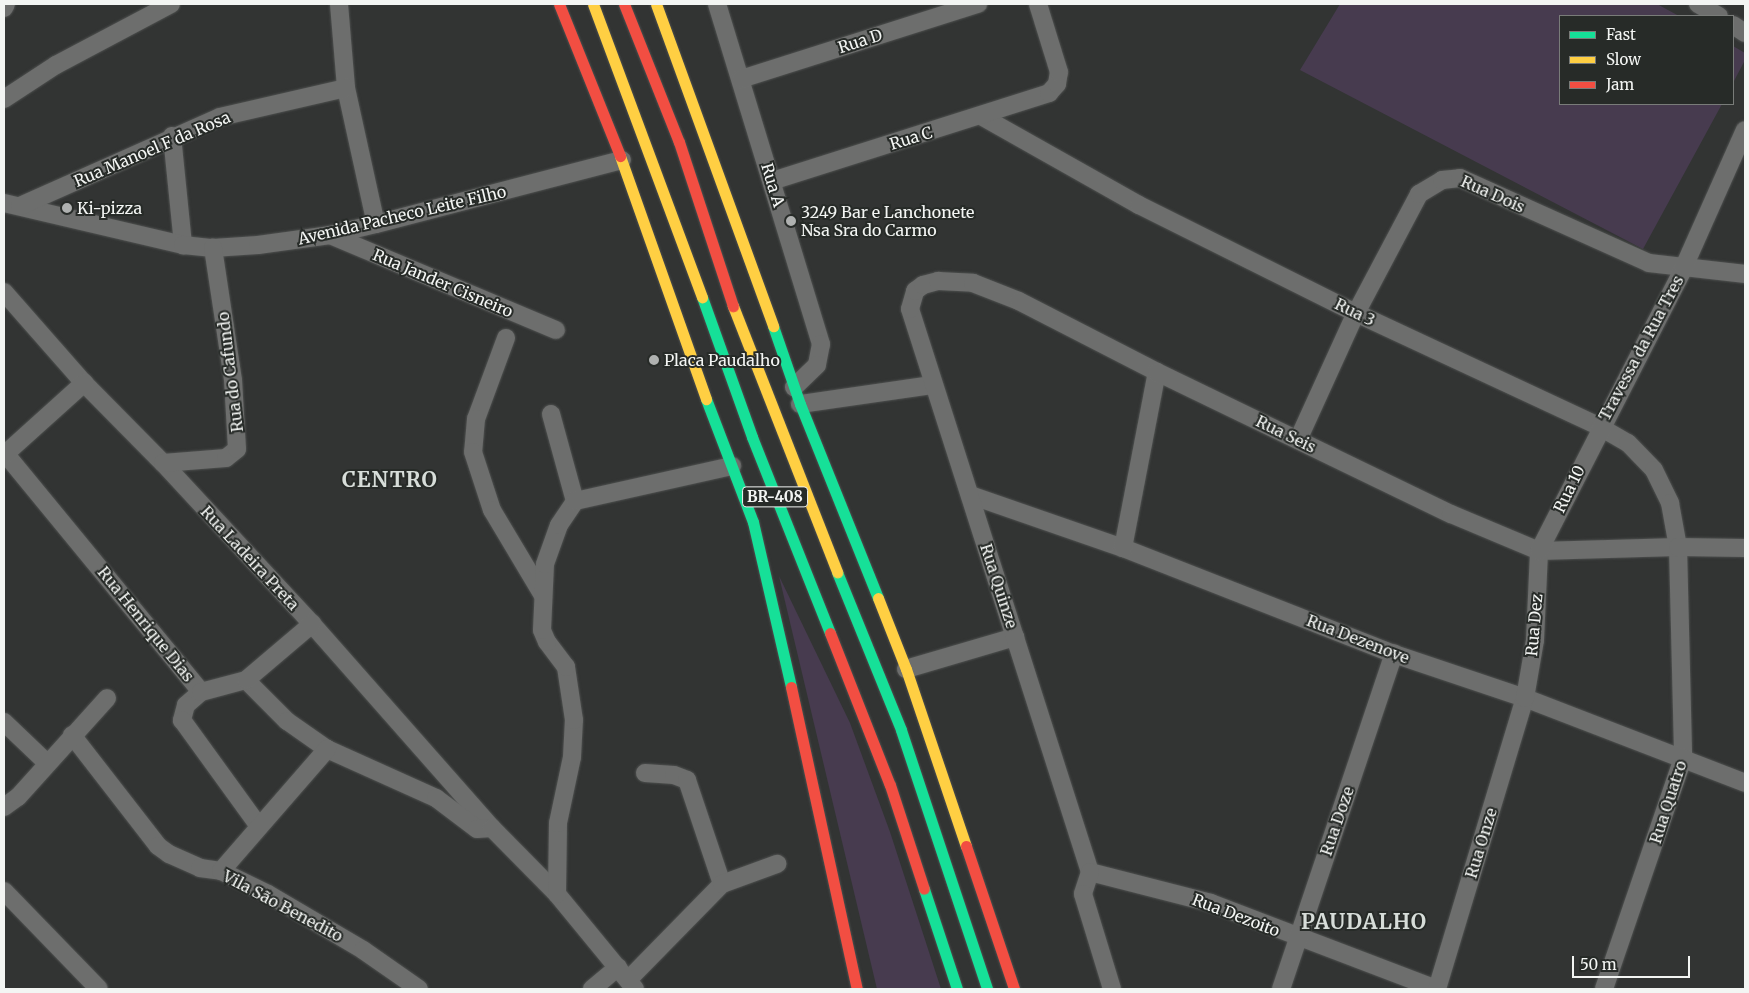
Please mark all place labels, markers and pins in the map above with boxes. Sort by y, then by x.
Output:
place label: Ki-pizza [77,198,142,218]
marker: Ki-pizza [61,202,73,214]
place label: 3249 Bar e Lanchonete Nsa Sra do Carmo [801,202,974,240]
marker: 3249 Bar e Lanchonete Nsa Sra do Carmo [785,215,797,227]
place label: Placa Paudalho [664,350,780,370]
marker: Placa Paudalho [648,354,660,366]

